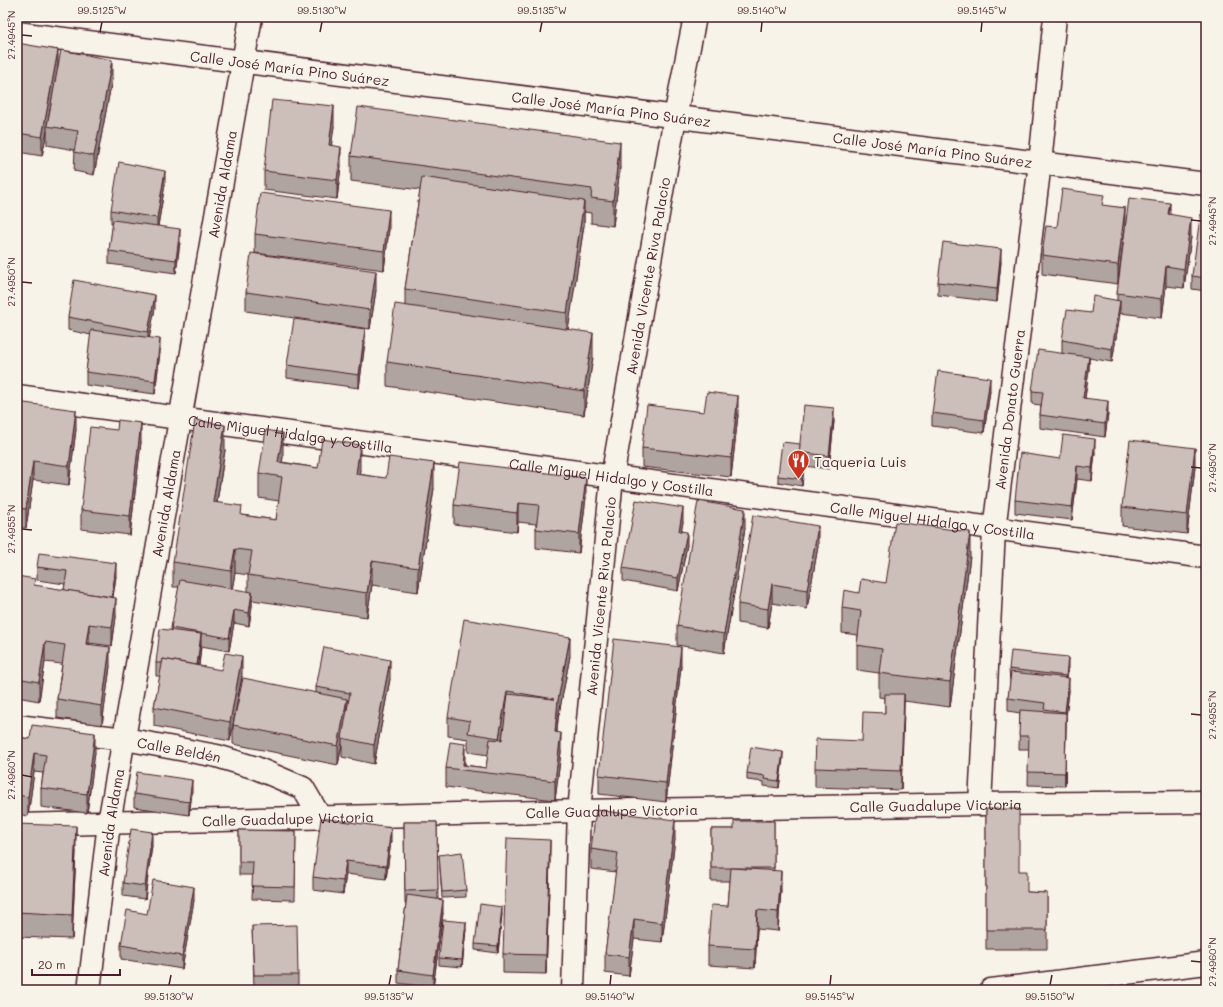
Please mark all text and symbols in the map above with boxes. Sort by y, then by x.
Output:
text: 99.5125°W [77,3,127,17]
text: 99.5130°W [297,3,347,17]
text: 99.5135°W [517,3,567,17]
text: 99.5140°W [737,3,787,17]
text: 99.5145°W [957,3,1007,17]
text: 27.4945°N [4,11,18,59]
street label: Calle José María Pino Suárez [189,46,391,90]
street label: Calle José María Pino Suárez [510,86,712,131]
street label: Calle José María Pino Suárez [832,127,1034,171]
street label: Avenida Aldama [203,129,240,240]
street label: Avenida Vicente Riva Palacio [621,176,674,376]
text: 27.4945°N [1205,197,1219,245]
text: 27.4950°N [4,257,18,307]
street label: Avenida Donato Guerra [990,328,1029,491]
street label: Calle Miguel Hidalgo y Costilla [187,410,394,456]
text: 27.4950°N [1205,443,1219,493]
street label: Avenida Aldama [147,448,184,559]
restaurant icon: Taqueria Luis [786,448,812,481]
place label: Taqueria Luis [814,452,906,471]
street label: Calle Miguel Hidalgo y Costilla [508,453,715,500]
street label: Avenida Vicente Riva Palacio [581,496,620,697]
street label: Calle Miguel Hidalgo y Costilla [829,497,1036,543]
text: 27.4955°N [4,505,18,553]
text: 27.4955°N [1205,691,1219,739]
street label: Calle Beldén [136,732,224,766]
text: 27.4960°N [4,750,18,800]
street label: Avenida Aldama [93,767,128,878]
street label: Calle Guadalupe Victoria [849,794,1022,816]
street label: Calle Guadalupe Victoria [525,799,698,822]
street label: Calle Guadalupe Victoria [202,807,374,830]
text: 27.4960°N [1205,937,1219,987]
scale bar [32,951,120,977]
text: 20 m [38,956,66,972]
text: 99.5130°W [144,989,194,1003]
text: 99.5135°W [364,989,414,1003]
text: 99.5140°W [585,989,635,1003]
text: 99.5145°W [805,989,855,1003]
text: 99.5150°W [1025,989,1075,1003]

